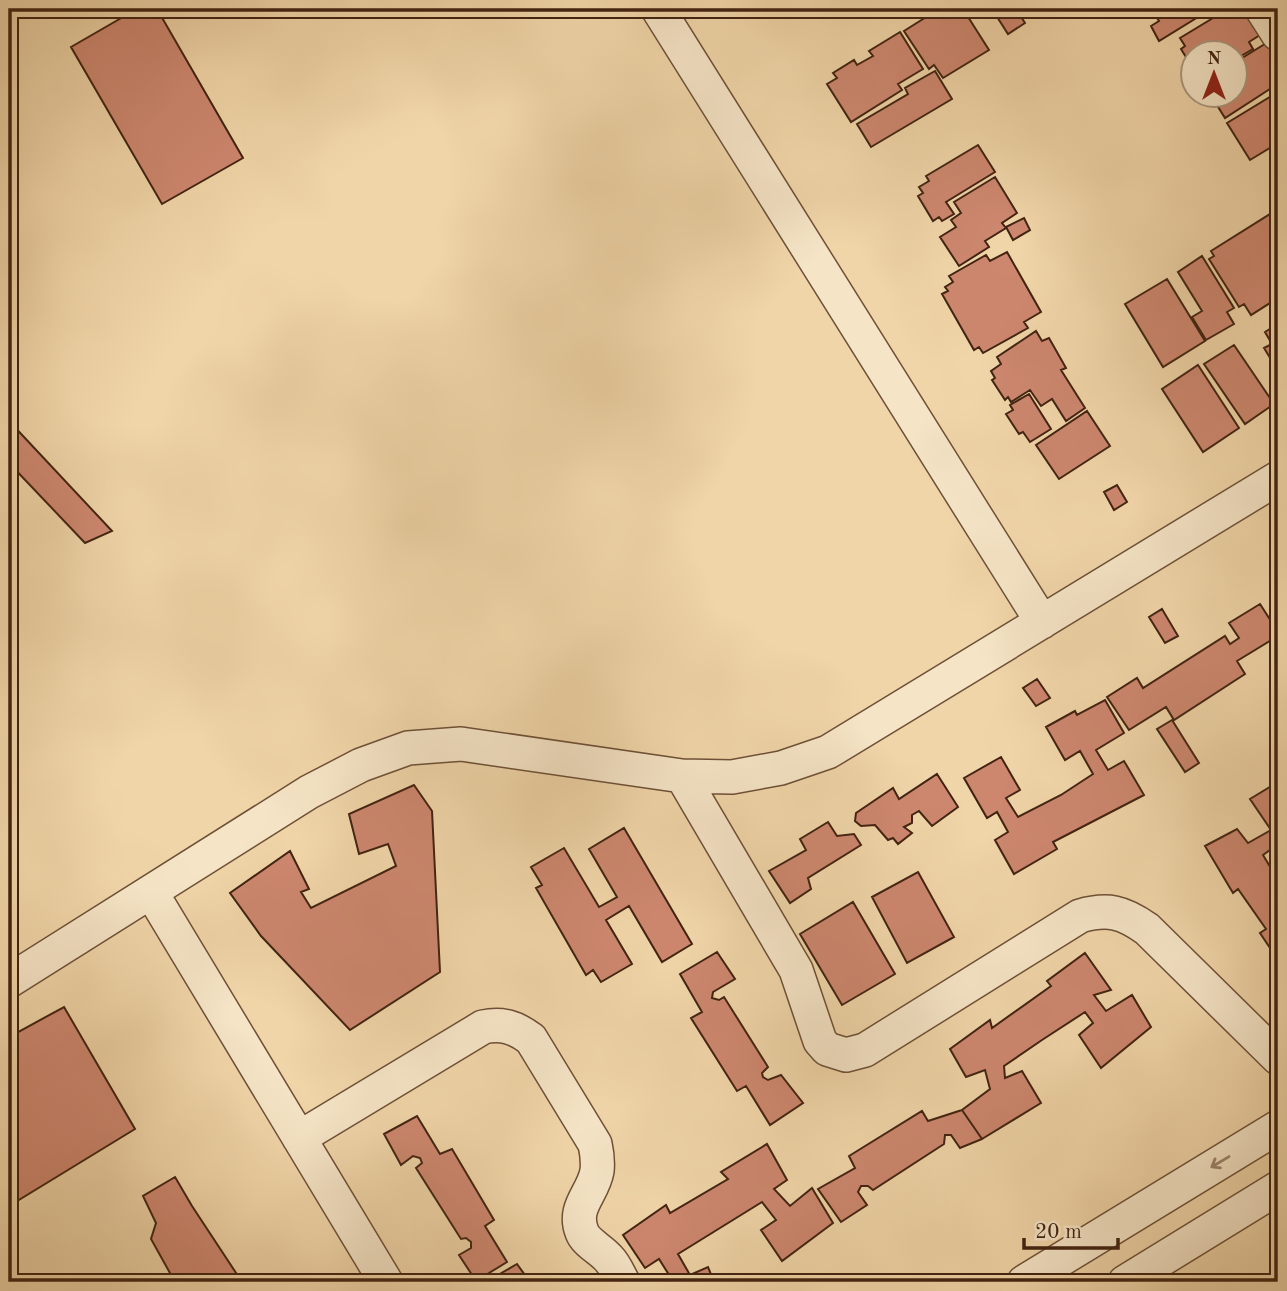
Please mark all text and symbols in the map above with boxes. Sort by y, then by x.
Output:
north arrow [1178,38,1248,108]
text: N [1207,50,1222,69]
one-way arrow [1211,1155,1230,1170]
scale bar [1024,1207,1119,1251]
text: 20 m [1035,1222,1082,1243]

